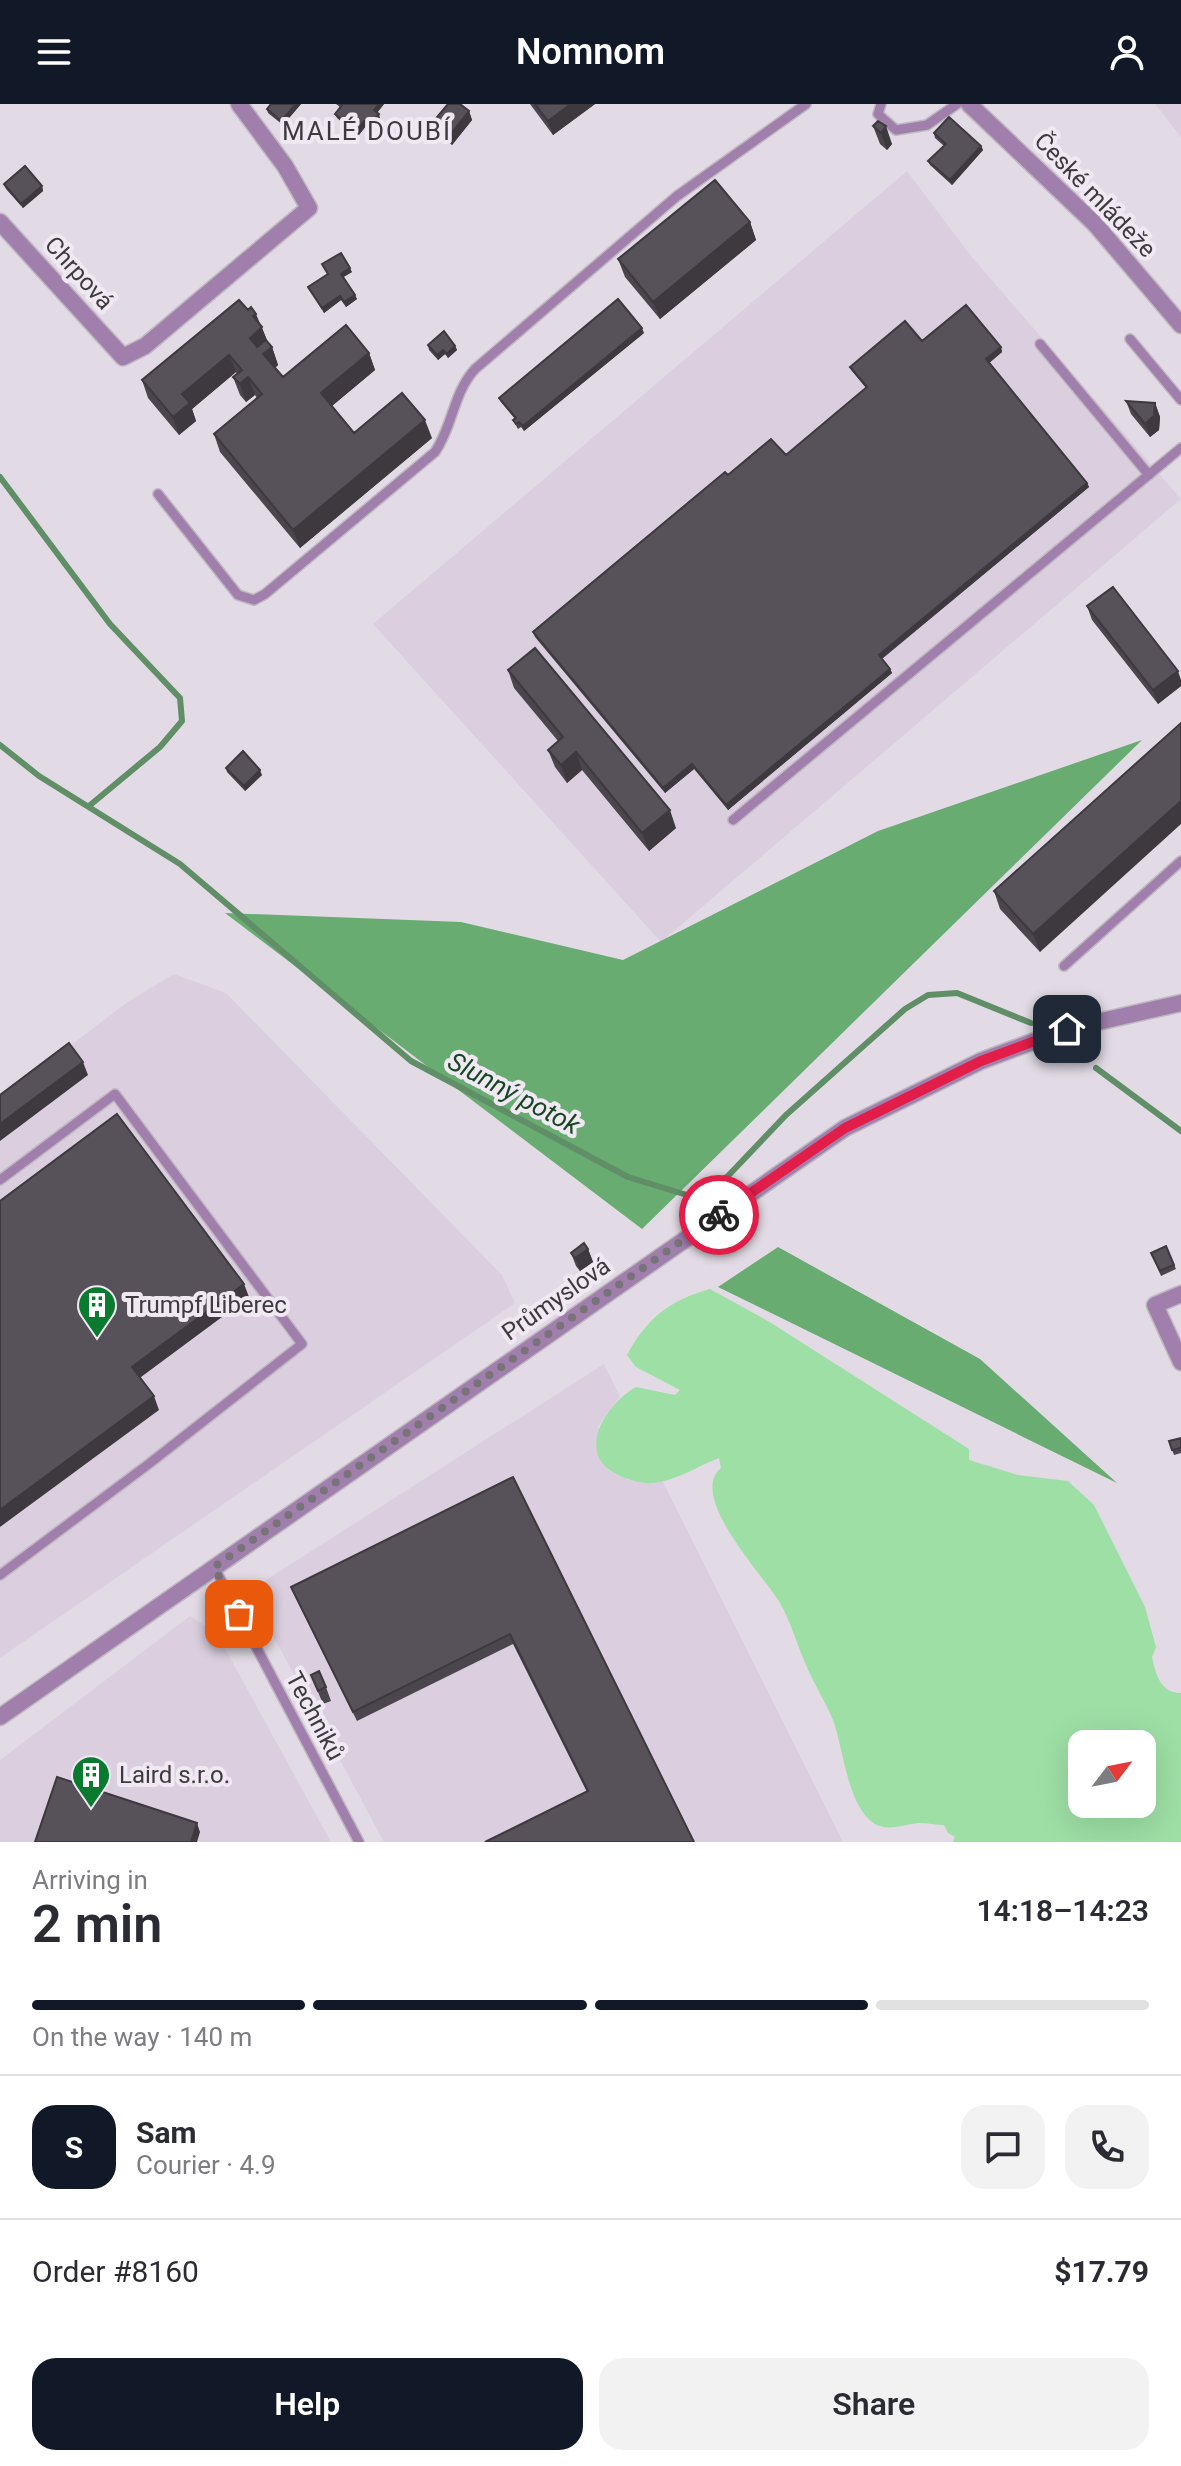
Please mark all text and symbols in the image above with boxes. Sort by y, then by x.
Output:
icon: menu [32,30,76,74]
icon: person [1105,30,1149,74]
text: Nomnom [516,31,665,73]
district label: MALÉ DOUBÍ [282,116,452,146]
street label: České mládeže [1029,126,1162,263]
street label: Chrpová [39,231,119,315]
pin [1033,995,1101,1063]
icon: home [1045,1007,1089,1051]
water label: Slunný potok [443,1046,586,1141]
courier [679,1175,759,1255]
icon: bike [697,1193,741,1237]
street label: Průmyslová [497,1252,615,1346]
building icon: Trumpf Liberec [76,1284,118,1339]
place label: Trumpf Liberec [125,1291,287,1319]
pin [205,1580,273,1648]
icon: bag [217,1592,261,1636]
street label: Techniků [280,1667,350,1765]
north arrow [1068,1730,1156,1818]
map controls [1068,1730,1156,1818]
building icon: Laird s.r.o. [70,1754,112,1809]
place label: Laird s.r.o. [119,1761,230,1789]
text: Arriving in [32,1865,148,1895]
text: 14:18–14:23 [976,1893,1149,1928]
text: 2 min [32,1894,162,1955]
text: On the way · 140 m [32,2022,252,2052]
button: chat [961,2105,1045,2189]
button: phone [1065,2105,1149,2189]
text: Sam [136,2115,197,2150]
text: S [65,2130,83,2165]
text: Courier · 4.9 [136,2150,276,2180]
text: Order #8160 [32,2254,199,2289]
text: $17.79 [1054,2254,1149,2289]
button: Help [32,2358,583,2450]
button: Share [599,2358,1149,2450]

